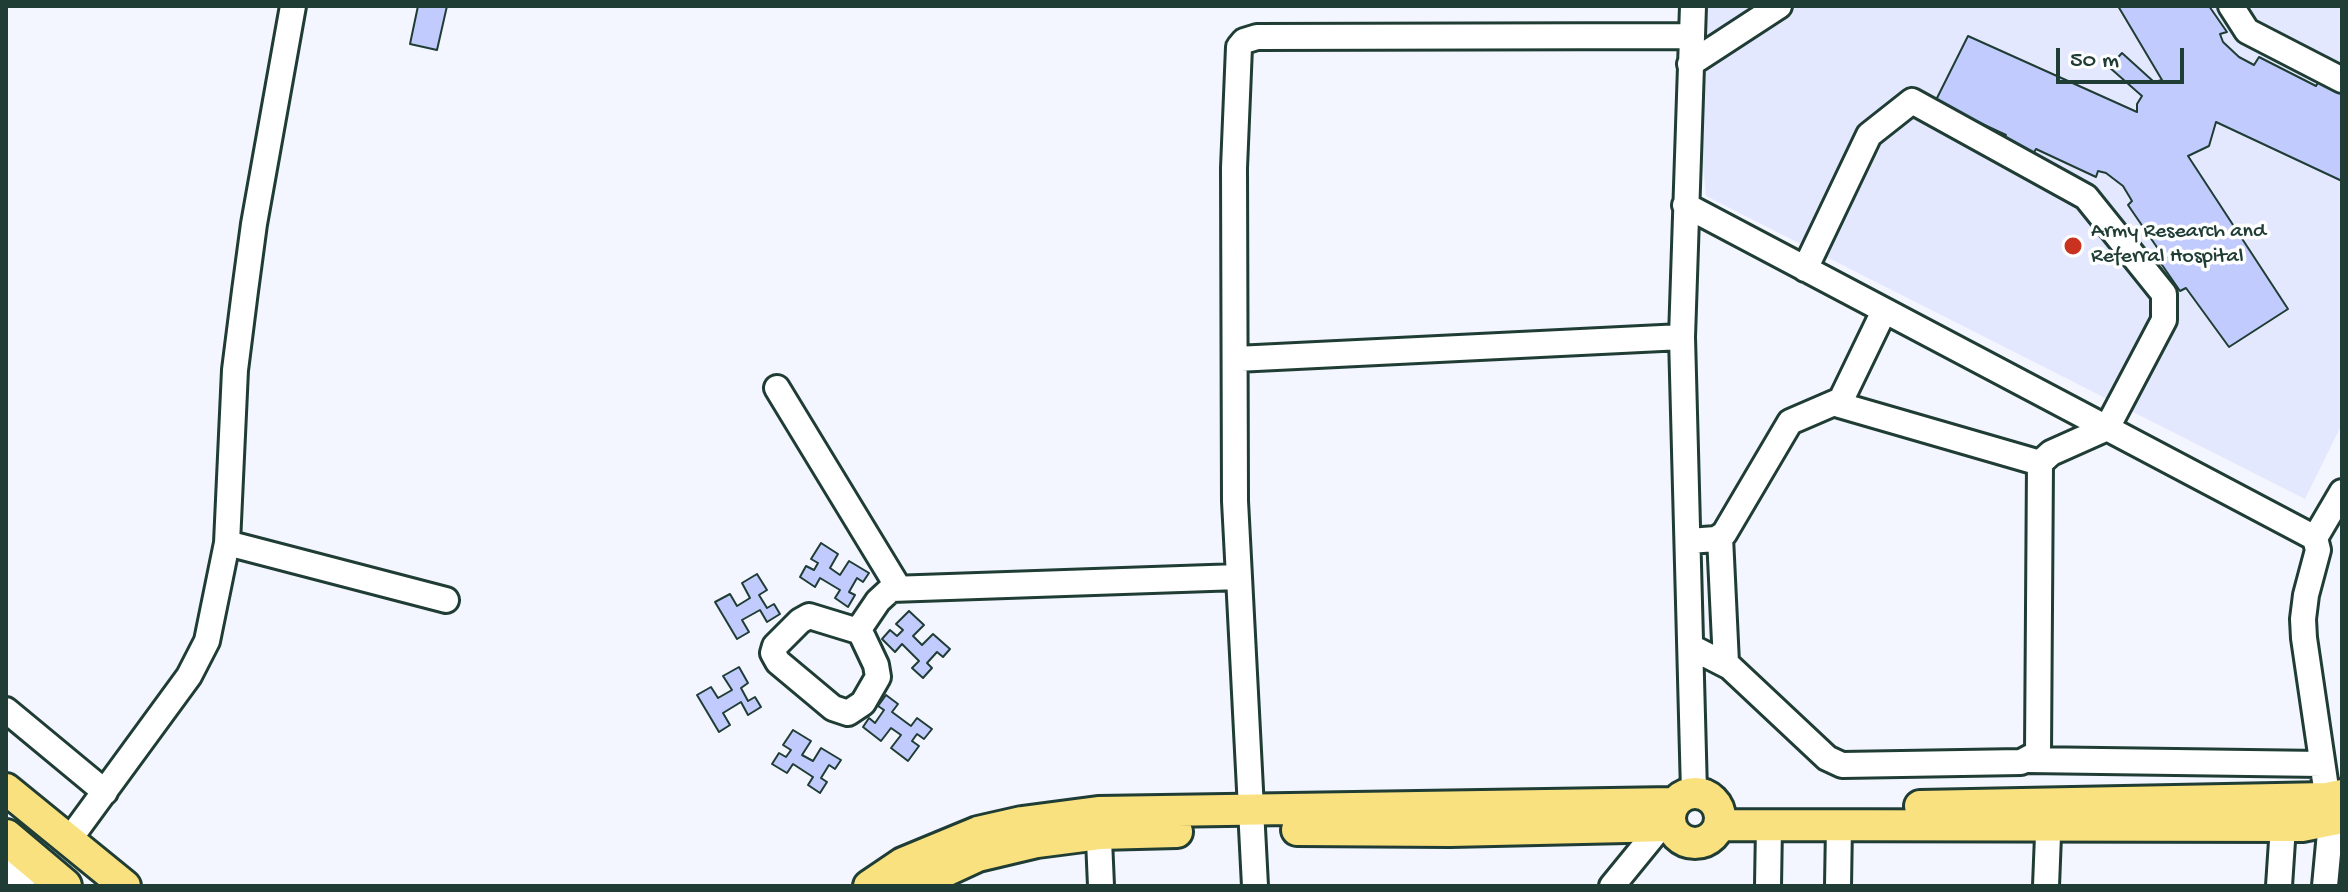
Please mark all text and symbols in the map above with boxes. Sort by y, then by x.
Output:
scale bar [2060,32,2188,82]
text: 50 m [2070,47,2119,76]
place label: Army Research and Referral Hospital [2091,220,2266,272]
marker: Army Research and Referral Hospital [2062,235,2084,257]

